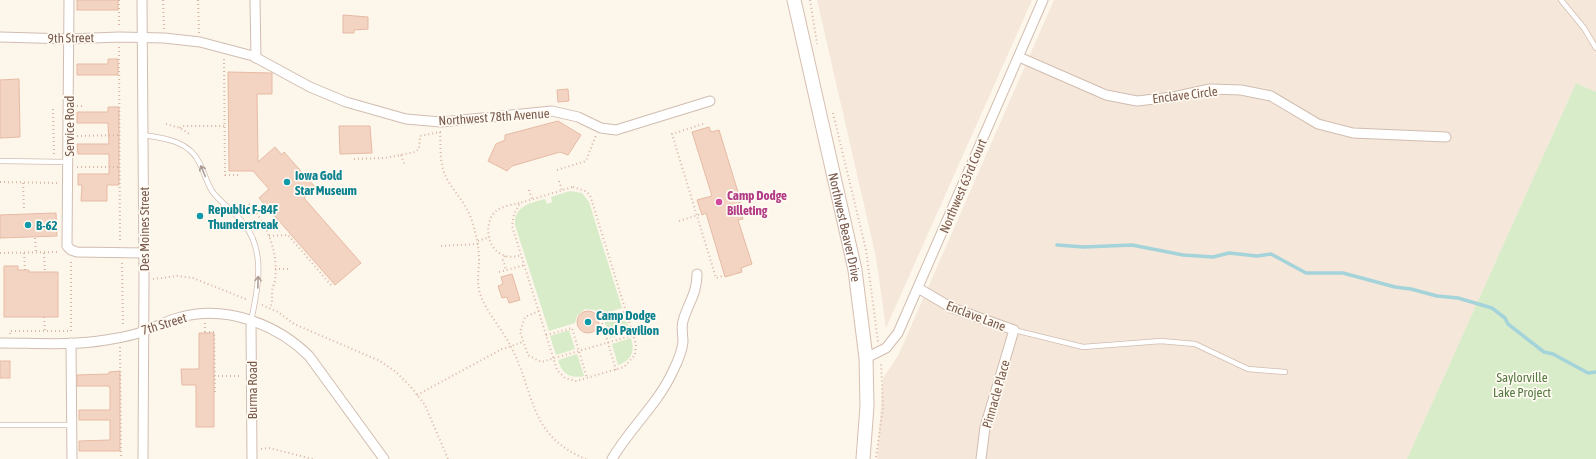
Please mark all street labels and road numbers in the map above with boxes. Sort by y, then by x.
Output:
street label: 9th Street [48,30,95,46]
street label: Enclave Circle [1151,84,1219,106]
street label: Service Road [62,96,77,156]
street label: Northwest 78th Avenue [438,106,550,128]
street label: Northwest 63rd Court [936,136,990,235]
street label: Northwest Beaver Drive [826,171,864,283]
street label: Des Moines Street [137,187,152,271]
street label: Enclave Lane [944,298,1008,334]
street label: 7th Street [140,310,189,338]
street label: Pinnacle Place [979,358,1013,430]
street label: Burma Road [245,361,260,419]

